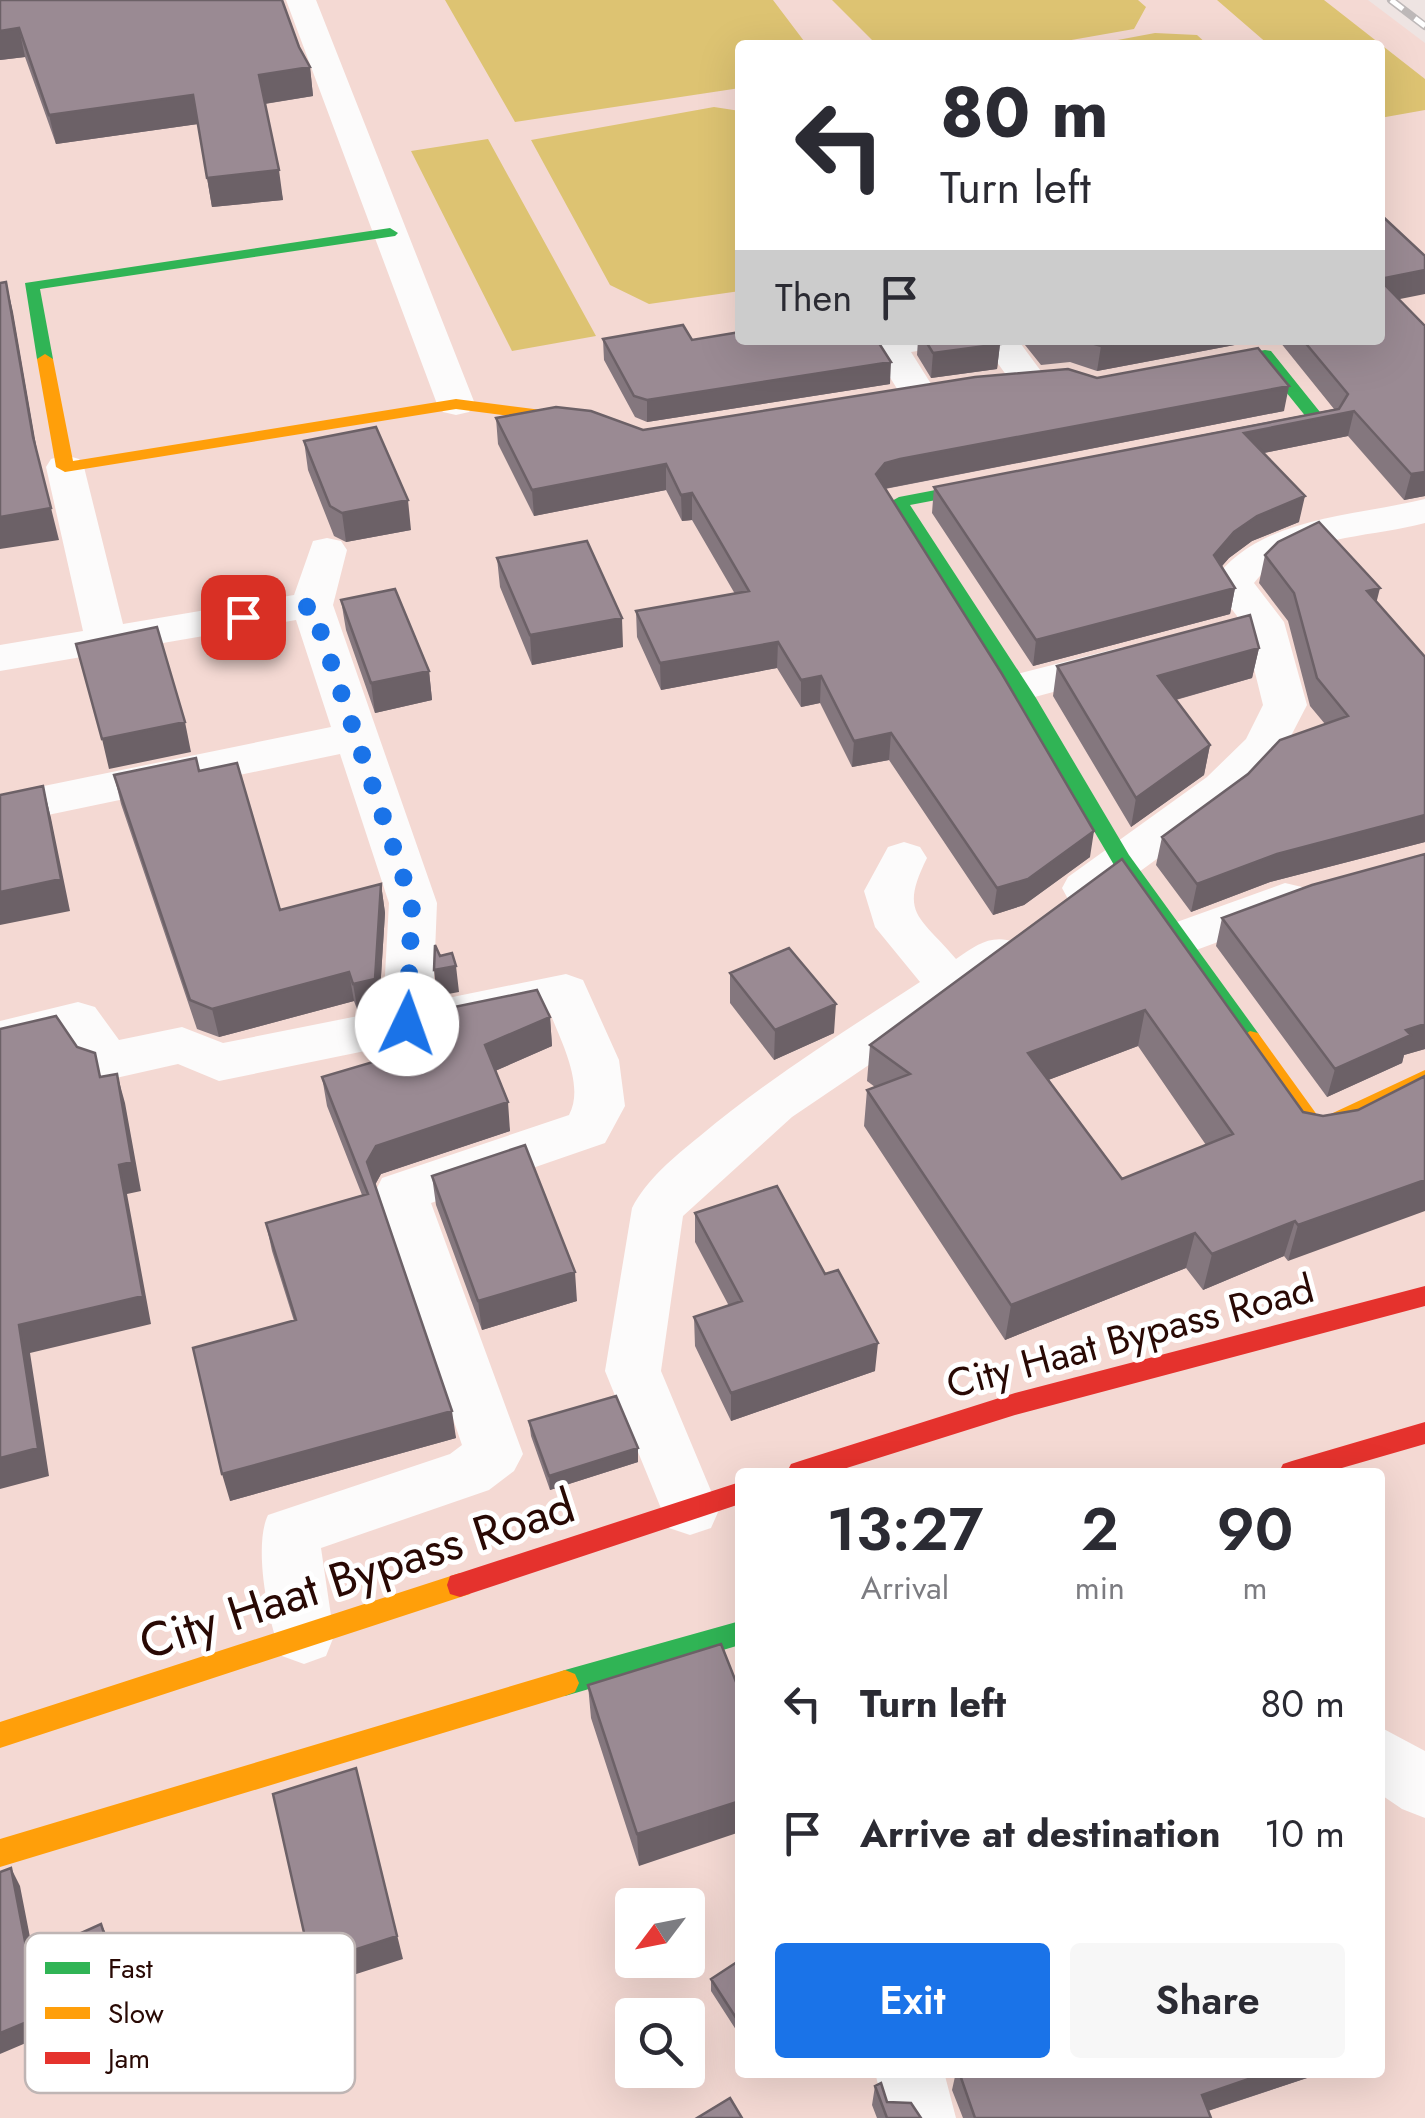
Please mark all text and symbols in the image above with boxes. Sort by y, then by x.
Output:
text: 80 m [940,62,1109,163]
icon: left [775,80,905,210]
text: Turn left [940,155,1091,220]
text: Then [775,270,852,325]
icon: arrive [872,270,927,325]
pin [201,575,286,660]
icon: arrive [216,590,271,645]
position arrow [355,972,459,1076]
street label: City Haat Bypass Road [940,1259,1320,1413]
street label: City Haat Bypass Road [131,1471,583,1677]
text: 13:27 [827,1486,983,1573]
text: 2 [1081,1486,1119,1573]
text: 90 [1216,1486,1293,1573]
text: Arrival [861,1565,949,1611]
text: min [1075,1565,1125,1611]
text: m [1242,1565,1267,1611]
icon: left [775,1676,830,1731]
text: Turn left [860,1676,1006,1731]
text: 80 m [1260,1676,1345,1731]
icon: arrive [775,1806,830,1861]
text: Arrive at destination [860,1806,1221,1861]
text: 10 m [1264,1806,1345,1861]
north arrow [615,1888,705,1978]
map controls [615,1888,705,2088]
legend [25,1933,355,2093]
button: Exit [775,1943,1050,2058]
button: Share [1070,1943,1345,2058]
text: Fast [108,1948,153,1989]
text: Slow [108,1993,164,2034]
button: search [615,1998,705,2088]
text: Jam [104,2038,150,2079]

